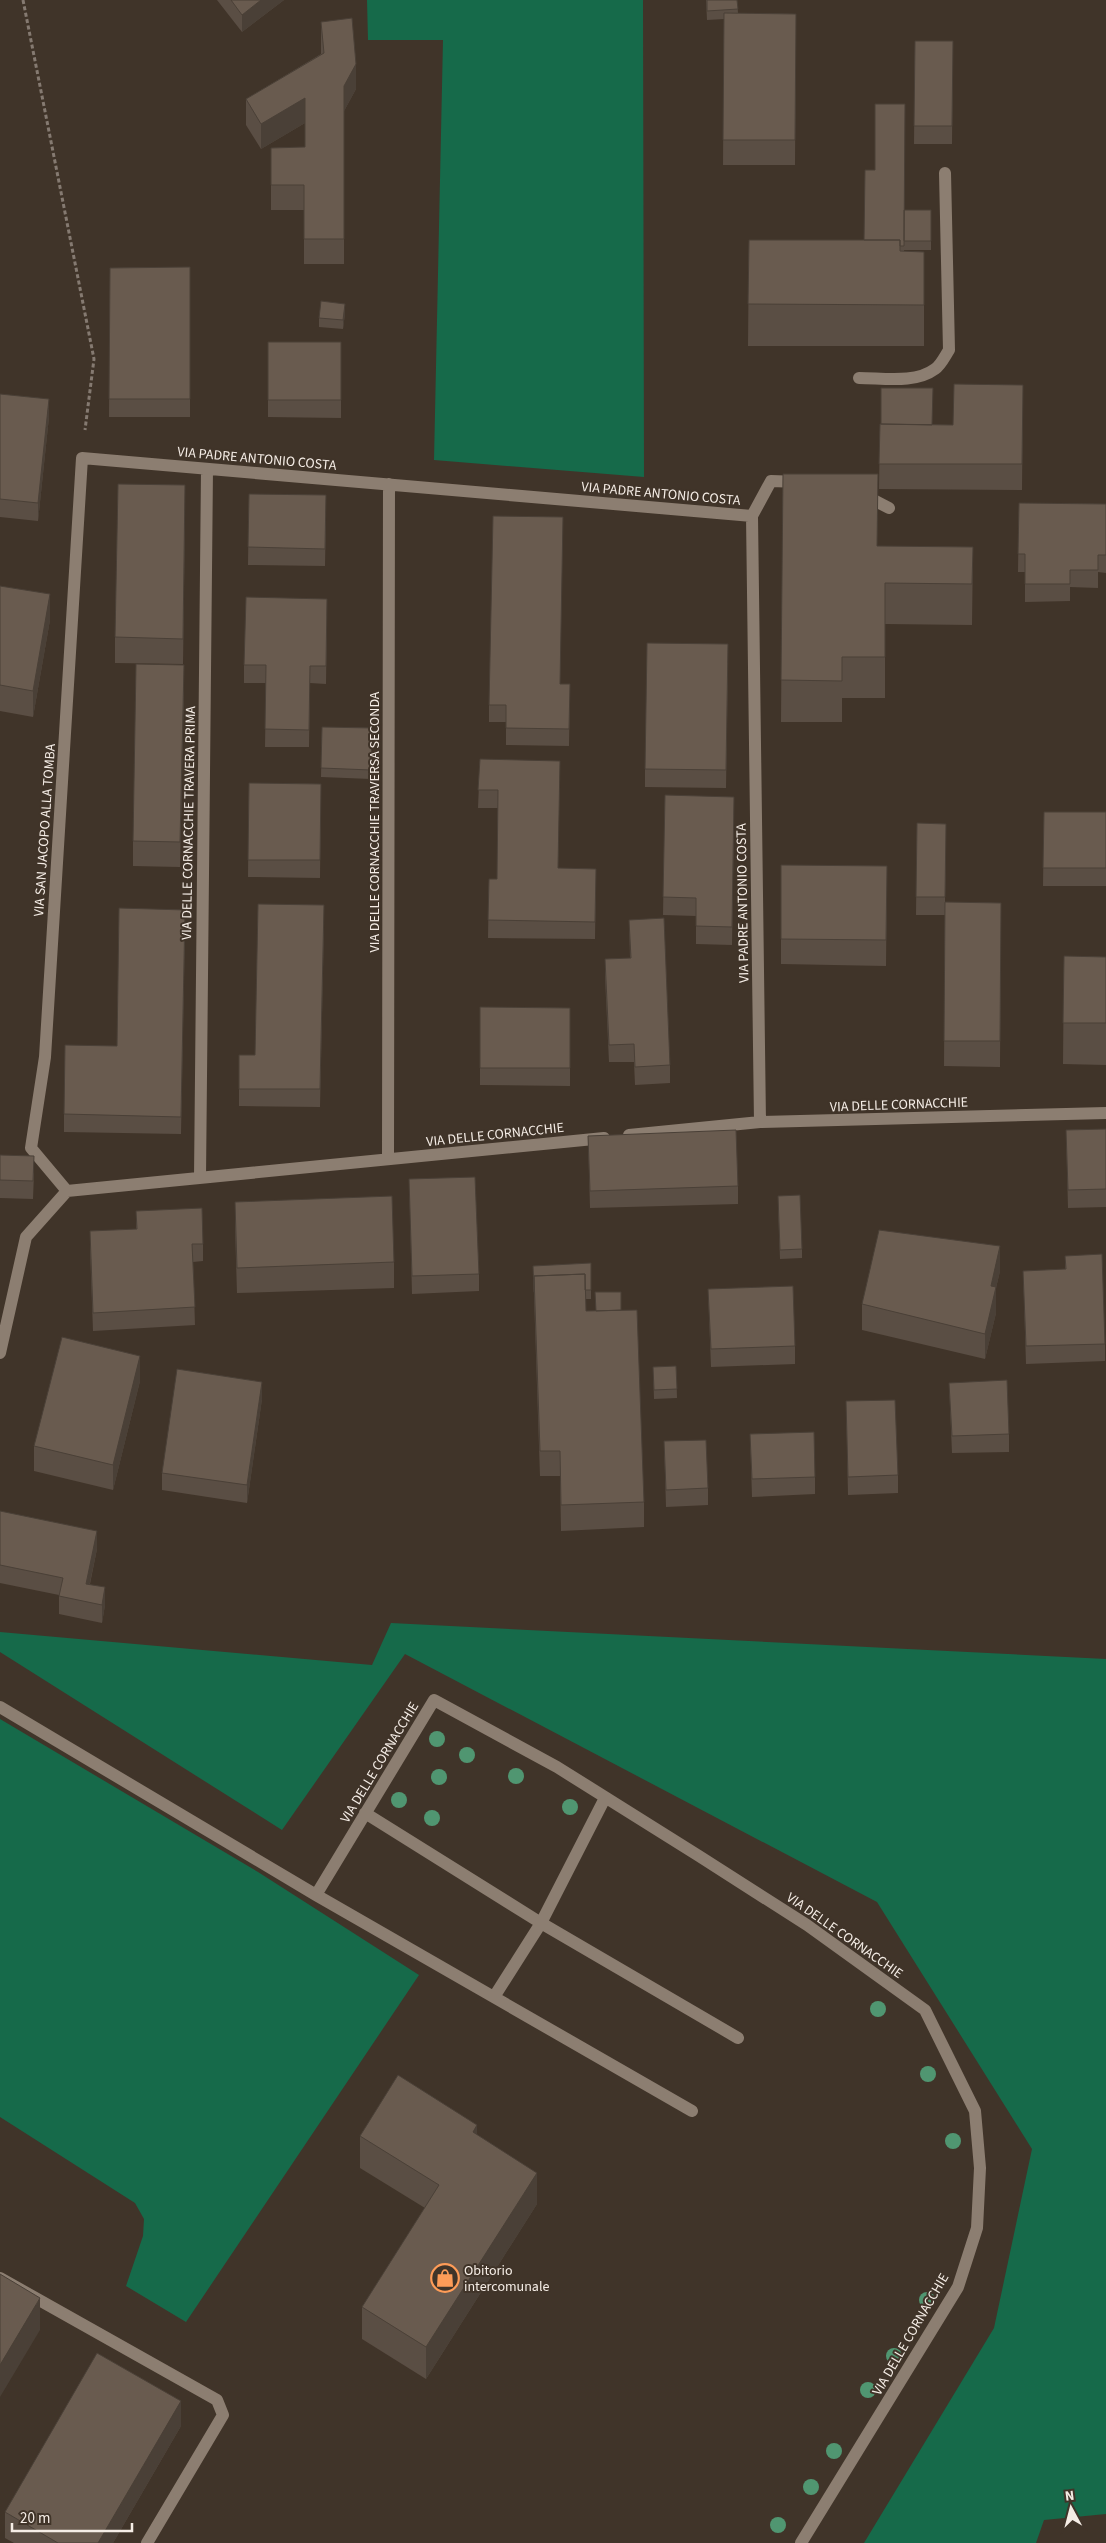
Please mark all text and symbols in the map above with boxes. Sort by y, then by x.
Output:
street label: VIA PADRE ANTONIO COSTA [177,442,338,476]
street label: VIA PADRE ANTONIO COSTA [581,477,742,511]
street label: VIA DELLE CORNACCHIE TRAVERSA SECONDA [365,691,385,952]
street label: VIA DELLE CORNACCHIE TRAVERA PRIMA [177,705,201,940]
street label: VIA SAN JACOPO ALLA TOMBA [29,742,61,917]
street label: VIA PADRE ANTONIO COSTA [732,823,754,983]
street label: VIA DELLE CORNACCHIE [830,1093,968,1117]
street label: VIA DELLE CORNACCHIE [425,1118,565,1152]
street label: VIA DELLE CORNACCHIE [336,1698,424,1827]
street label: VIA DELLE CORNACCHIE [782,1888,907,1984]
place label: Obitorio intercomunale [464,2261,549,2297]
shop icon: Obitorio intercomunale [430,2263,460,2293]
street label: VIA DELLE CORNACCHIE [868,2270,954,2399]
north arrow [1046,2483,1096,2533]
text: N [1064,2486,1075,2507]
scale bar [12,2500,132,2532]
text: 20 m [20,2508,50,2529]

